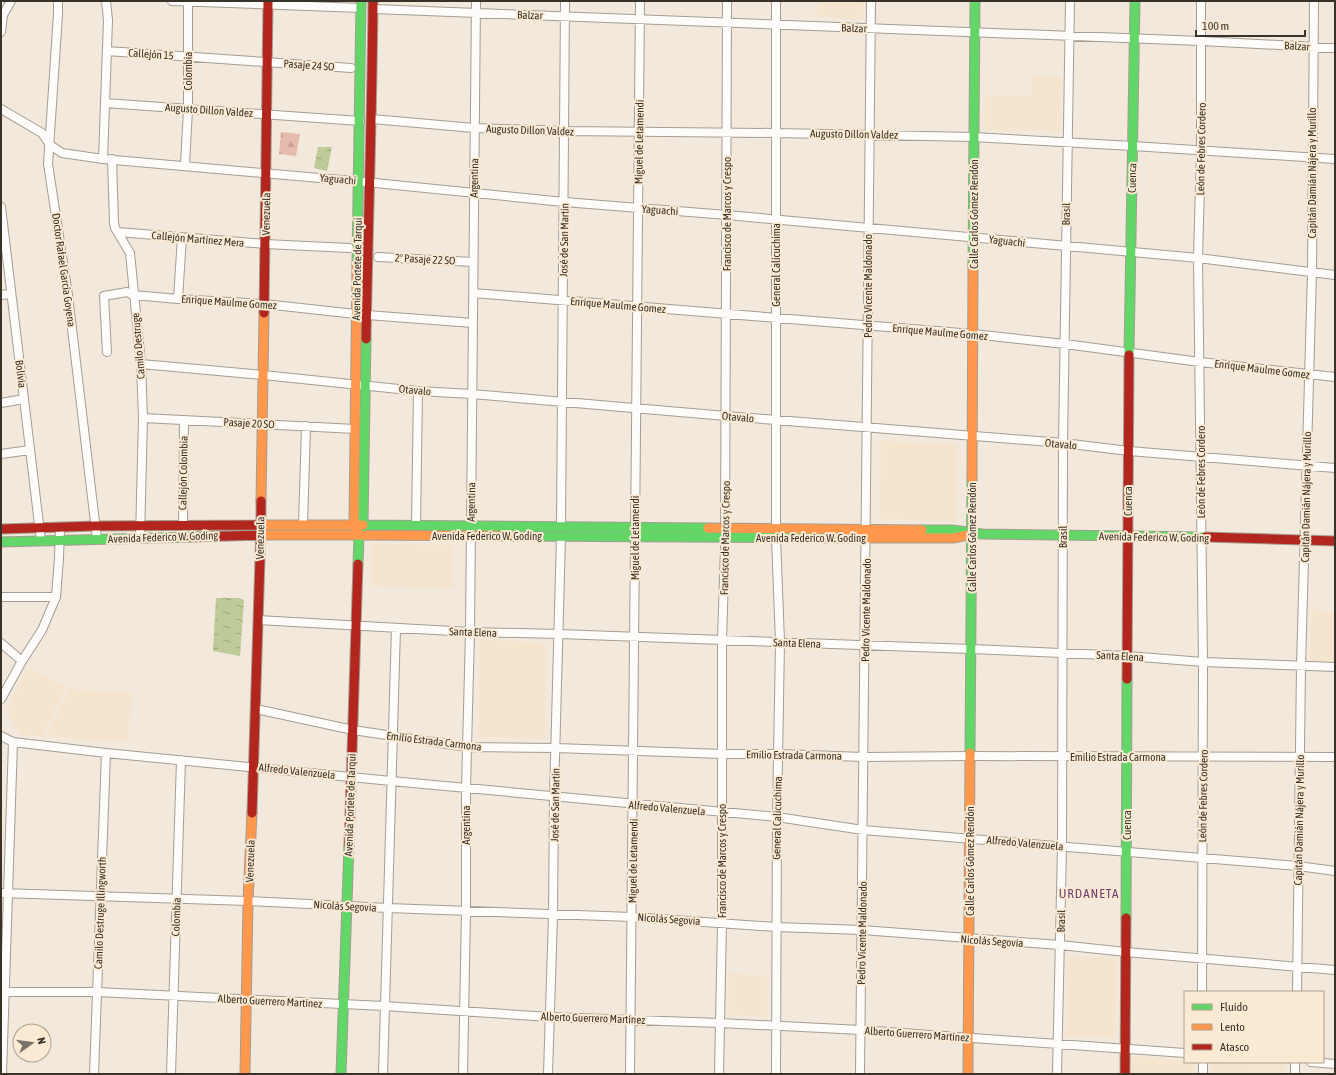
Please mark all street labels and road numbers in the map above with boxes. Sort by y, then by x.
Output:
street label: Balzar [517,9,544,21]
street label: Balzar [841,22,868,34]
street label: Balzar [1284,39,1311,53]
street label: Callejón 15 [128,46,174,62]
street label: Colombia [182,52,194,90]
street label: Pasaje 24 SO [283,57,335,73]
street label: Miguel de Letamendi [632,100,646,184]
street label: Augusto Dillon Valdez [165,101,253,119]
street label: León de Febres Cordero [1194,102,1208,196]
street label: Capitán Damián Nájera y Murillo [1306,108,1318,238]
street label: Augusto Dillon Valdez [486,122,574,138]
street label: Augusto Dillon Valdez [810,127,898,141]
street label: Francisco de Marcos y Crespo [721,157,733,271]
street label: Argentina [468,158,480,198]
street label: Calle Carlos Gómez Rendón [968,159,980,269]
street label: Cuenca [1126,163,1138,193]
street label: Yaguachi [319,171,357,187]
street label: Venezuela [260,193,272,235]
street label: Brasil [1060,202,1072,225]
street label: José de San Martín [557,203,571,277]
street label: Yaguachi [641,203,679,217]
street label: Doctor Rafael García Goyena [50,212,78,328]
street label: Avenida Portete de Tarqui [350,217,364,321]
street label: General Calicuchima [770,223,782,307]
street label: Callejón Martínez Mera [151,229,245,249]
street label: Yaguachi [988,233,1026,249]
street label: Pedro Vicente Maldonado [862,234,874,338]
street label: 2º Pasaje 22 SO [394,251,456,267]
street label: Enrique Maulme Gomez [181,293,277,311]
street label: Enrique Maulme Gomez [570,295,666,315]
street label: Camilo Destruge [129,312,147,380]
street label: Enrique Maulme Gomez [892,322,988,342]
street label: Enrique Maulme Gomez [1214,357,1310,381]
street label: Bolivia [13,359,29,389]
street label: Otavalo [398,383,432,397]
street label: Otavalo [721,410,755,424]
street label: Pasaje 20 SO [223,416,275,430]
street label: León de Febres Cordero [1195,426,1207,518]
street label: Capitán Damián Nájera y Murillo [1299,432,1313,562]
street label: Callejón Colombia [176,436,190,510]
street label: Otavalo [1044,437,1078,451]
street label: Francisco de Marcos y Crespo [718,481,732,595]
street label: Argentina [465,482,477,522]
street label: Calle Carlos Gómez Rendón [966,482,978,592]
street label: Cuenca [1122,486,1134,516]
street label: Miguel de Letamendi [629,496,641,580]
street label: Venezuela [254,517,266,559]
street label: Brasil [1057,526,1069,548]
street label: Avenida Federico W. Goding [108,529,219,545]
street label: Avenida Federico W. Goding [432,530,542,542]
street label: Avenida Federico W. Goding [1099,530,1209,544]
street label: Avenida Federico W. Goding [756,532,866,544]
street label: Pedro Vicente Maldonado [859,558,873,662]
street label: Santa Elena [449,625,497,639]
street label: Santa Elena [773,636,821,650]
street label: Santa Elena [1096,649,1144,663]
street label: Emilio Estrada Carmona [386,729,482,753]
street label: Emilio Estrada Carmona [746,748,842,762]
street label: León de Febres Cordero [1196,749,1210,843]
street label: Emilio Estrada Carmona [1070,751,1166,763]
street label: Avenida Portete de Tarqui [342,753,358,857]
street label: Capitán Damián Nájera y Murillo [1292,755,1306,885]
street label: Alfredo Valenzuela [258,761,336,781]
street label: José de San Martín [548,768,562,842]
street label: General Calicuchima [770,776,784,860]
street label: Alfredo Valenzuela [628,799,706,817]
street label: Francisco de Marcos y Crespo [716,804,728,918]
street label: Argentina [460,805,472,845]
street label: Calle Carlos Gómez Rendón [964,806,976,916]
street label: Cuenca [1121,810,1133,840]
street label: Miguel de Letamendi [626,819,640,903]
street label: Alfredo Valenzuela [986,834,1064,852]
street label: Venezuela [243,839,257,883]
street label: Camilo Destruge Illingworth [92,857,108,969]
street label: Pedro Vicente Maldonado [855,881,869,985]
street label: Colombia [169,897,183,937]
street label: Nicolás Segovia [313,898,377,914]
street label: Brasil [1055,909,1067,932]
street label: Nicolás Segovia [637,911,701,927]
street label: Nicolás Segovia [960,933,1024,949]
street label: Alberto Guerrero Martínez [217,992,323,1010]
street label: Alberto Guerrero Martínez [541,1010,645,1026]
street label: Alberto Guerrero Martínez [864,1024,970,1044]

